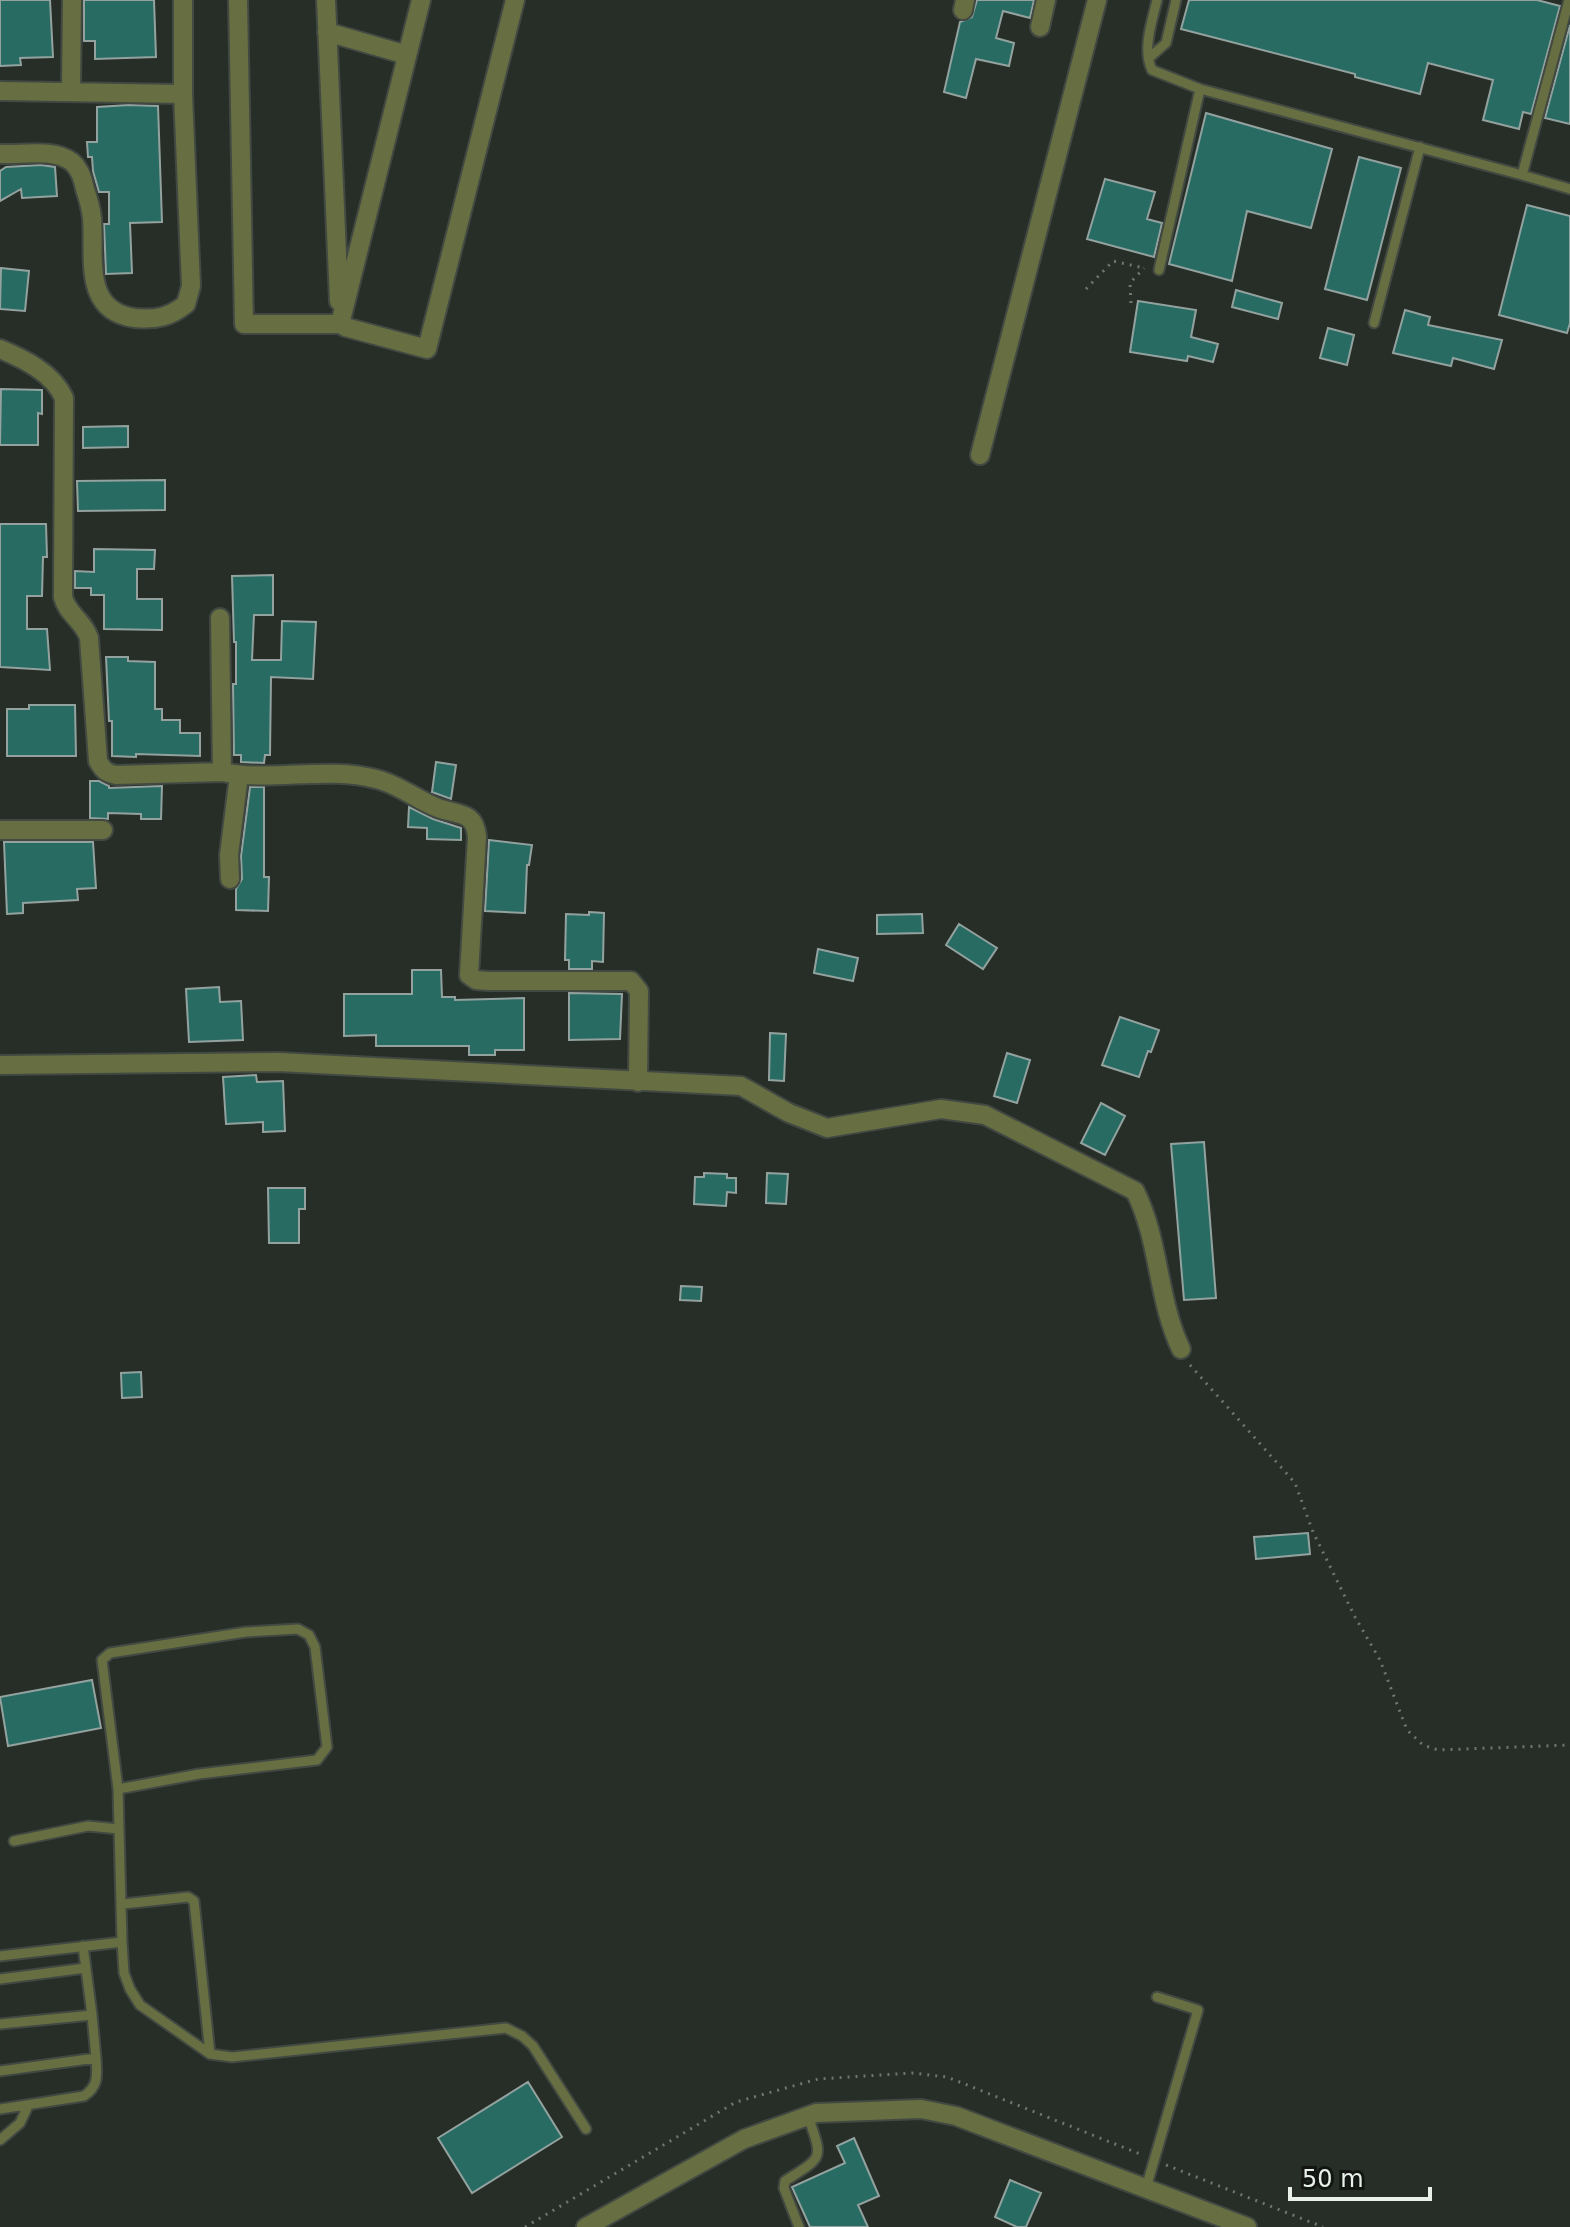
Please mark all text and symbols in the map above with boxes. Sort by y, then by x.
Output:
scale bar [1290,2151,1430,2201]
text: 50 m [1302,2165,1364,2193]

